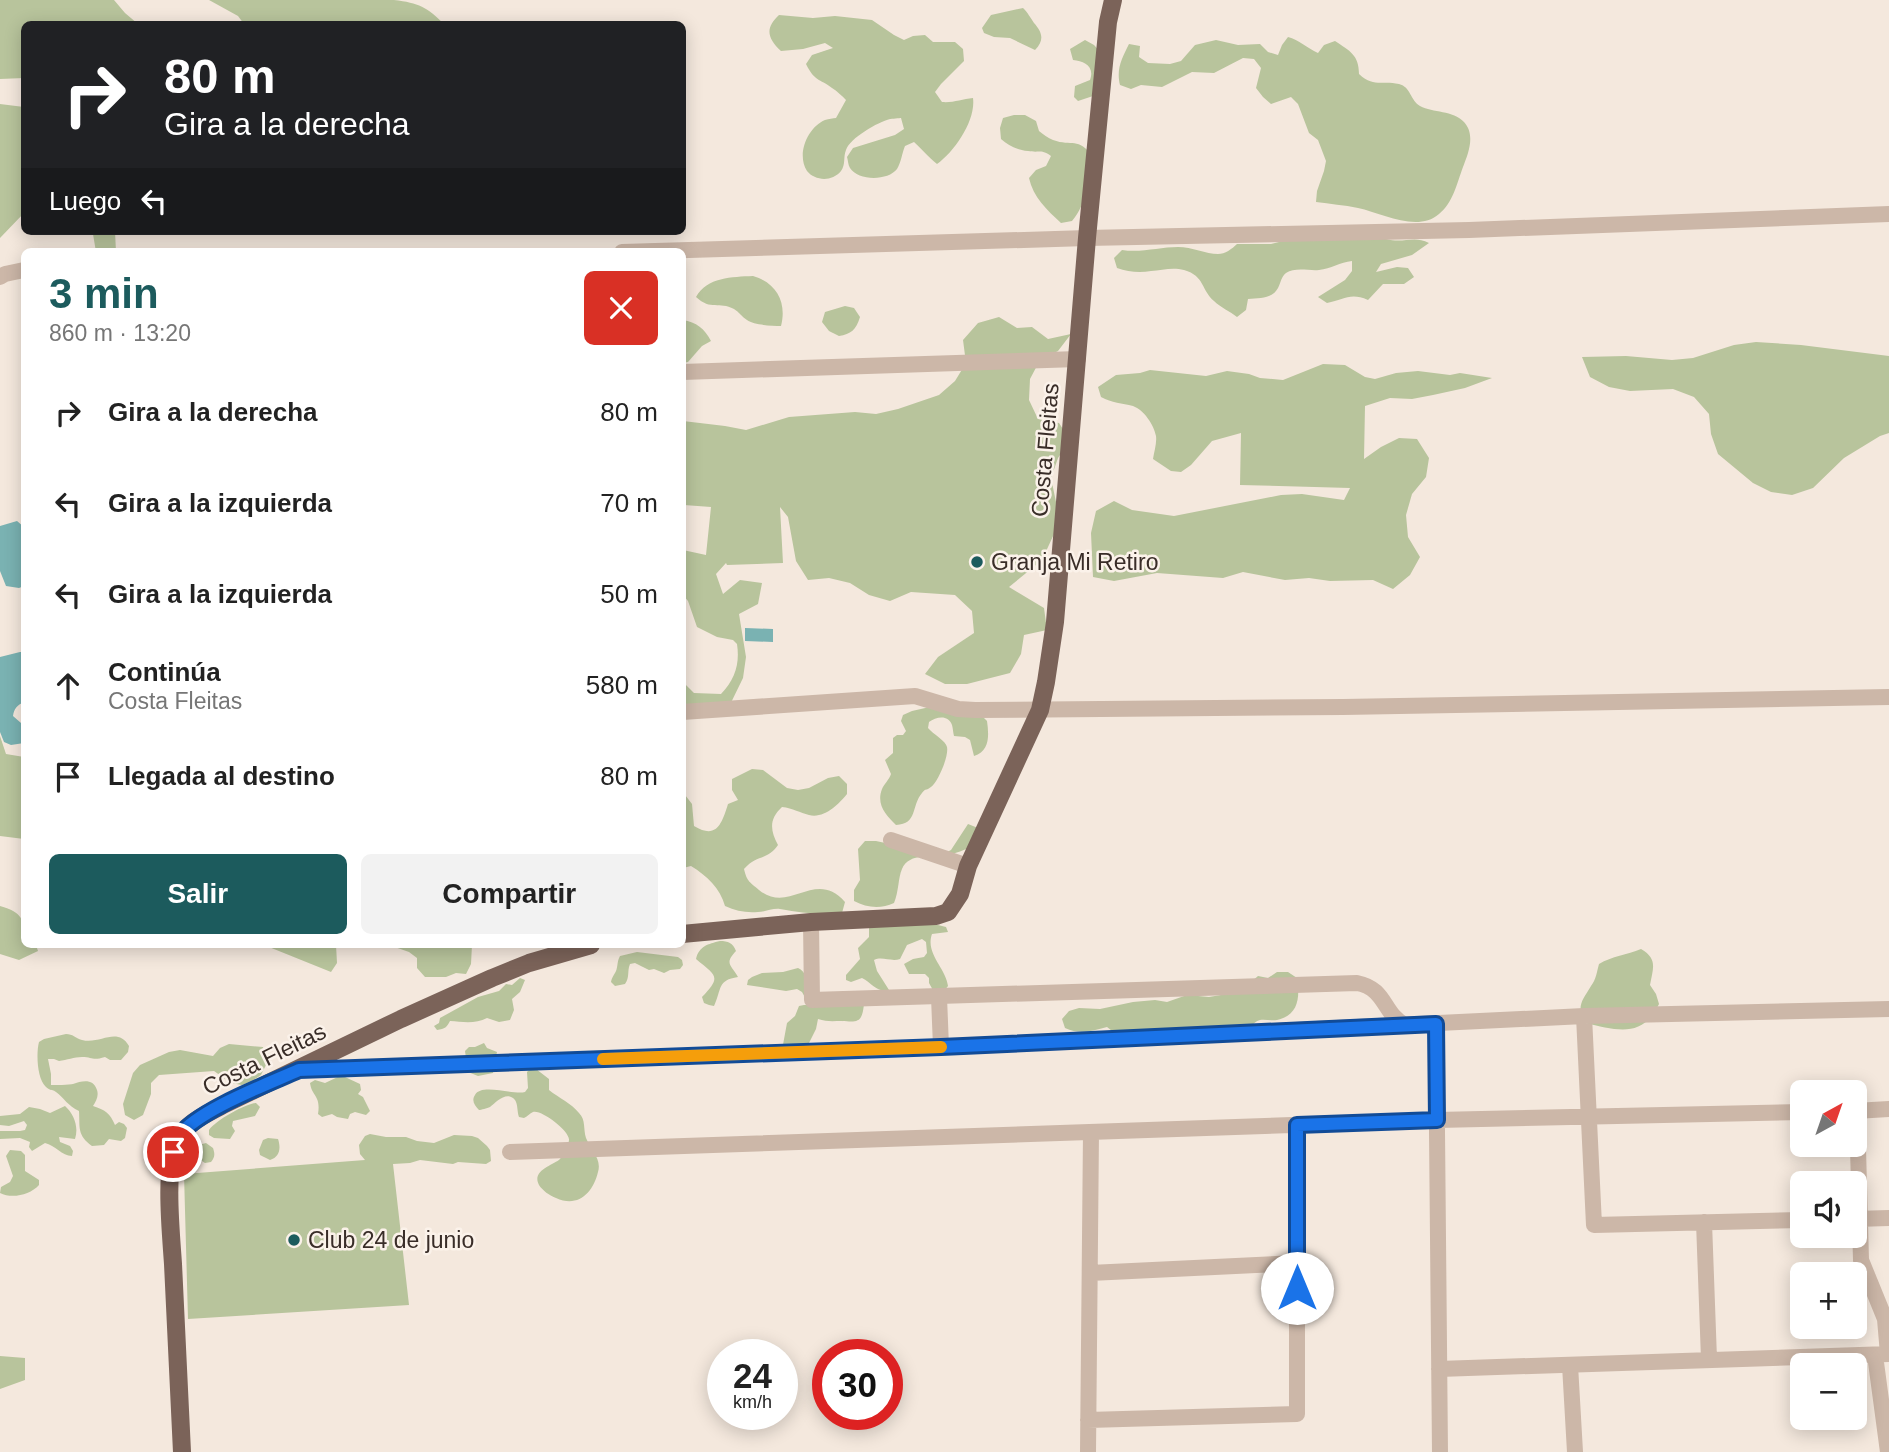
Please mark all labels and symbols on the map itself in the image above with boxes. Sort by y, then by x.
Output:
street label: Costa Fleitas [1026,382,1064,518]
place label: Granja Mi Retiro [991,549,1158,575]
marker: Granja Mi Retiro [969,554,985,570]
street label: Costa Fleitas [198,1018,330,1100]
north arrow [1790,1080,1867,1157]
pin [143,1122,203,1182]
place label: Club 24 de junio [308,1227,474,1253]
marker: Club 24 de junio [286,1232,302,1248]
position arrow [1260,1251,1334,1325]
speed limit sign: 30 [812,1339,903,1430]

